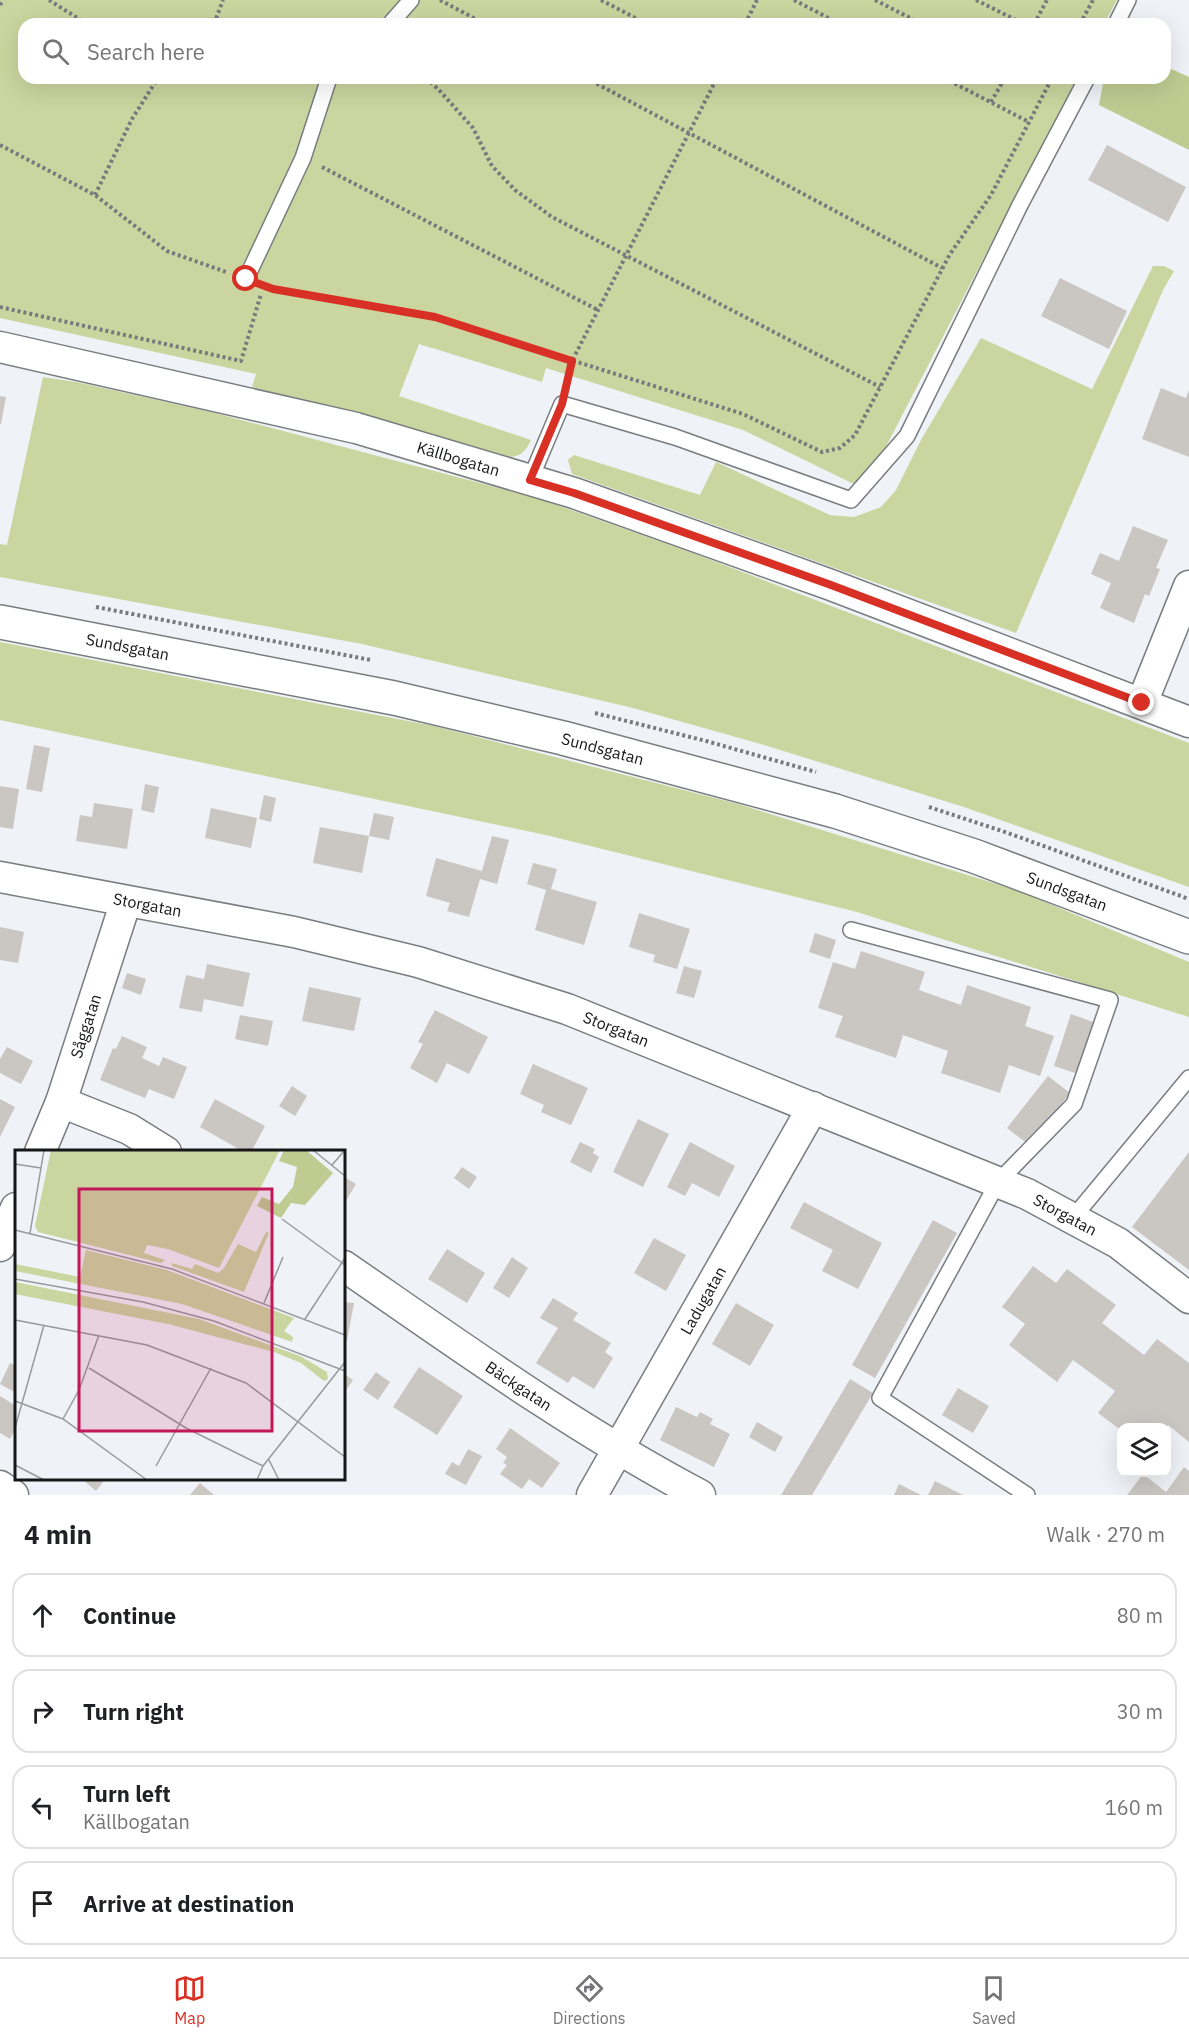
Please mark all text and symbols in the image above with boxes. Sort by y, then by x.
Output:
search box [18,18,1171,84]
icon: search [39,35,72,68]
text: Search here [87,37,205,66]
route start [232,265,258,291]
street label: Källbogatan [415,437,502,480]
street label: Sundsgatan [84,629,171,664]
route end [1128,689,1154,715]
street label: Sundsgatan [559,728,646,769]
street label: Sundsgatan [1024,867,1110,915]
street label: Storgatan [111,888,183,921]
street label: Såggatan [66,991,105,1061]
street label: Storgatan [580,1007,652,1051]
inset map [15,1150,345,1480]
street label: Storgatan [1030,1189,1100,1240]
street label: Ladugatan [676,1263,730,1338]
street label: Bäckgatan [482,1357,556,1415]
map controls [1117,1423,1171,1477]
button: layers [1117,1423,1171,1477]
text: 4 min [24,1517,92,1551]
text: Walk · 270 m [1047,1521,1165,1548]
icon: ahead [26,1599,59,1632]
text: Continue [83,1601,176,1630]
text: 80 m [1117,1602,1163,1629]
icon: right [26,1695,59,1728]
text: Turn right [83,1697,184,1726]
text: 30 m [1117,1698,1163,1725]
text: Turn left [83,1779,171,1808]
icon: left [26,1791,59,1824]
text: 160 m [1105,1794,1163,1821]
text: Källbogatan [83,1808,190,1835]
icon: arrive [26,1887,59,1920]
text: Arrive at destination [83,1889,294,1918]
tab: Map [173,1972,206,2028]
tab: Directions [553,1972,626,2028]
tab: Saved [972,1972,1016,2028]

